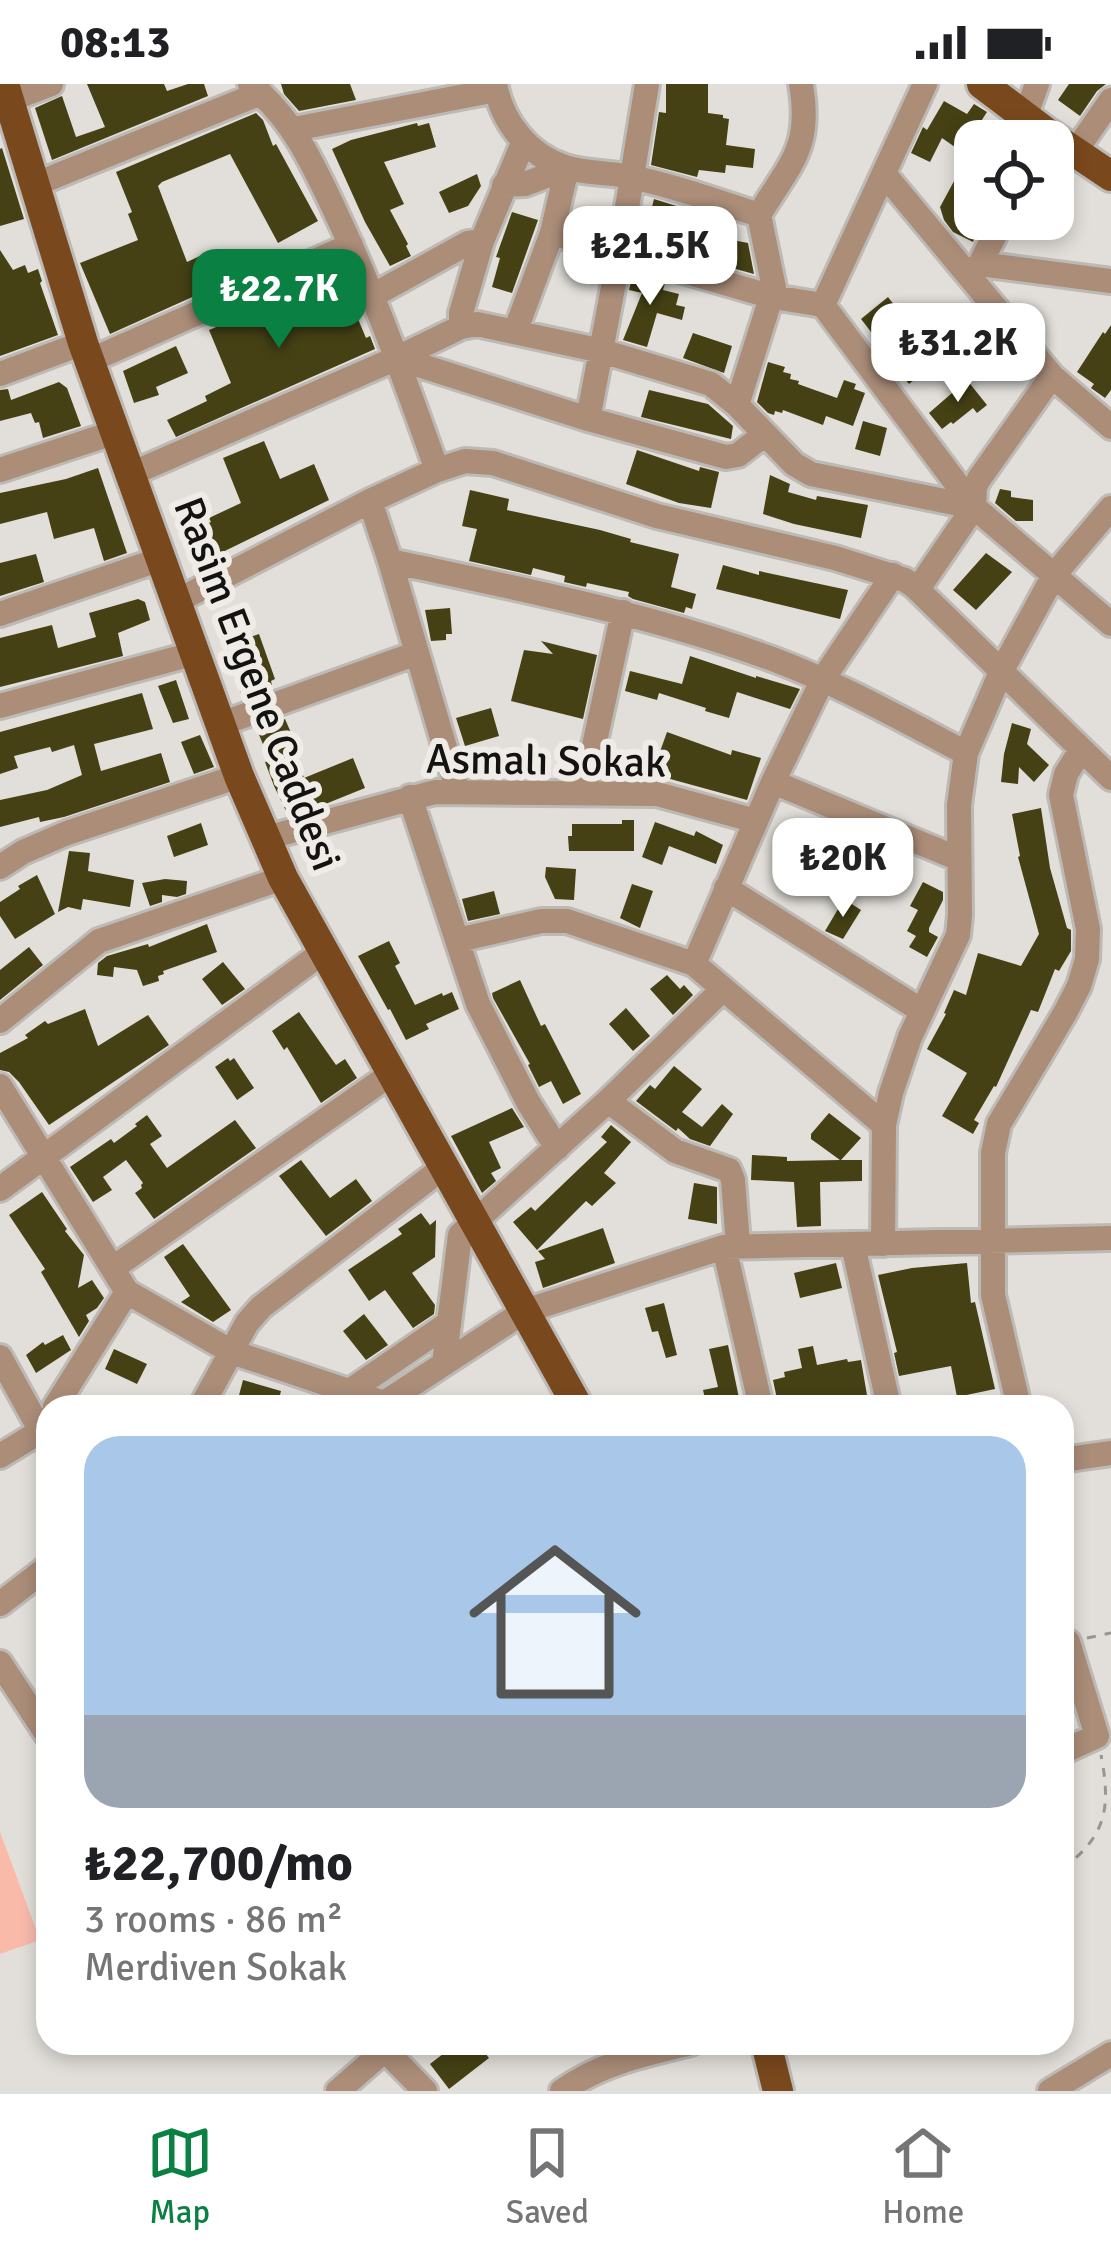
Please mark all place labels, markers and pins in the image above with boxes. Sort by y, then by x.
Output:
pin: ₺21.5K [552,206,748,308]
pin: ₺22.7K [181,249,377,351]
pin: ₺31.2K [860,303,1056,405]
pin: ₺20K [772,818,914,920]

